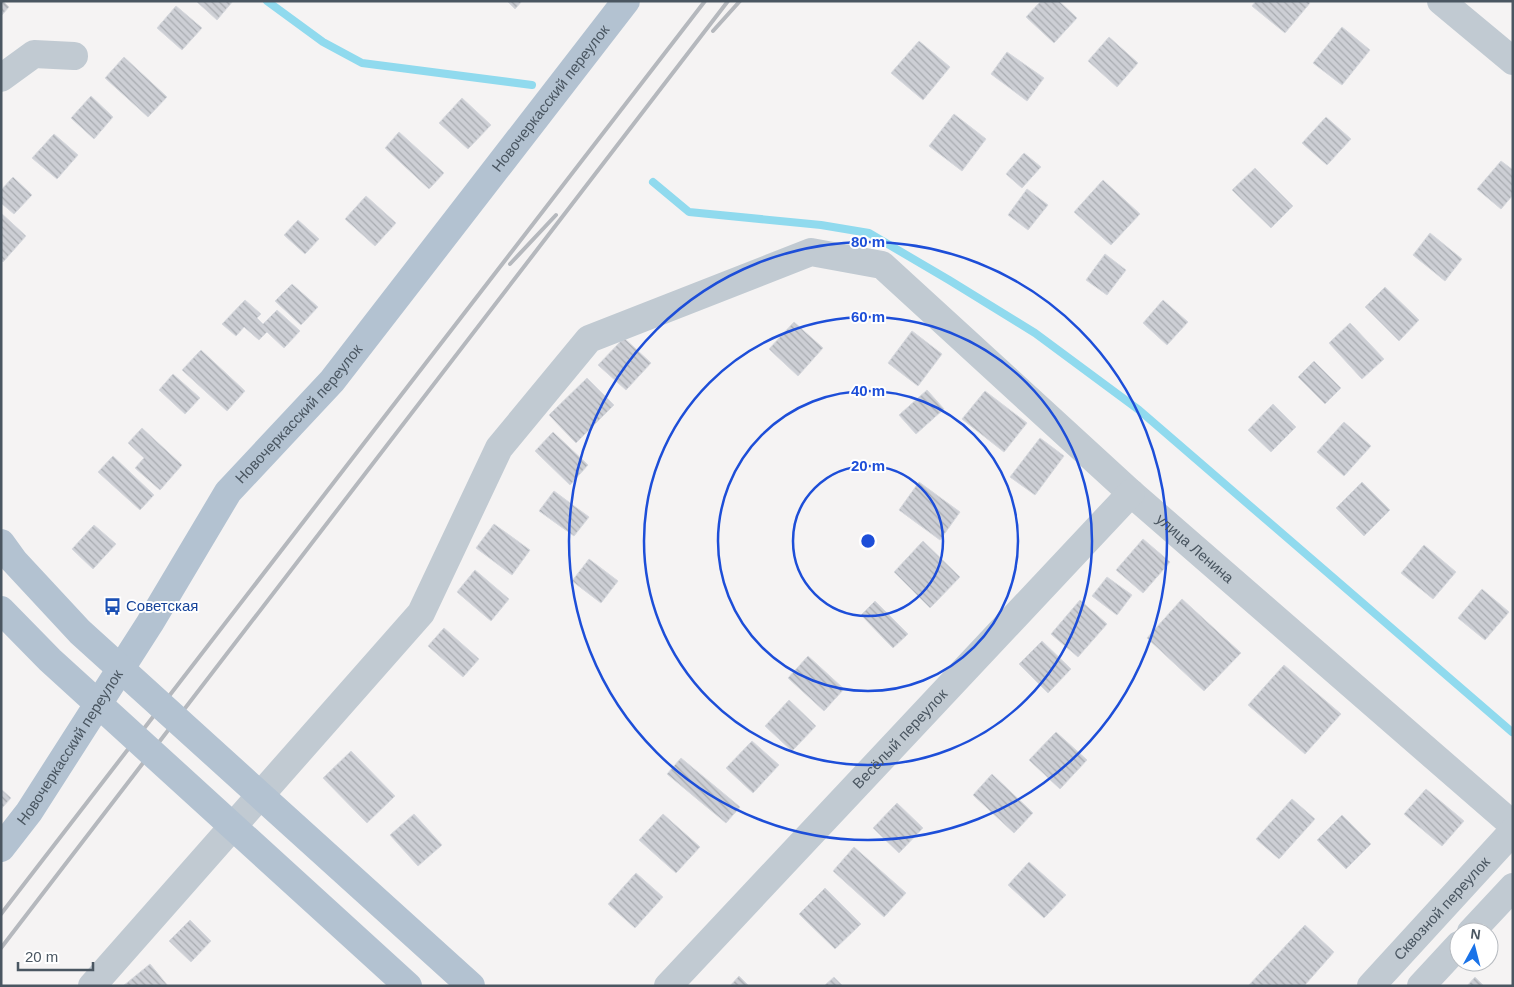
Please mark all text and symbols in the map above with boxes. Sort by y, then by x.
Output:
street label: Новочеркасский переулок [488,21,613,175]
text: 80 m [851,233,885,250]
text: 60 m [851,308,885,325]
street label: Новочеркасский переулок [232,340,366,487]
text: 40 m [851,382,885,399]
text: 20 m [851,457,885,474]
street label: улица Ленина [1153,510,1238,587]
centre of rings [859,532,877,550]
bus stop icon: Советская [102,596,122,616]
place label: Советская [126,597,198,614]
street label: Новочеркасский переулок [13,666,126,828]
street label: Весёлый переулок [849,685,951,792]
street label: Сквозной переулок [1390,853,1493,963]
north arrow [1449,922,1499,972]
text: N [1470,926,1482,943]
scale bar [18,940,92,972]
text: 20 m [25,948,58,965]

